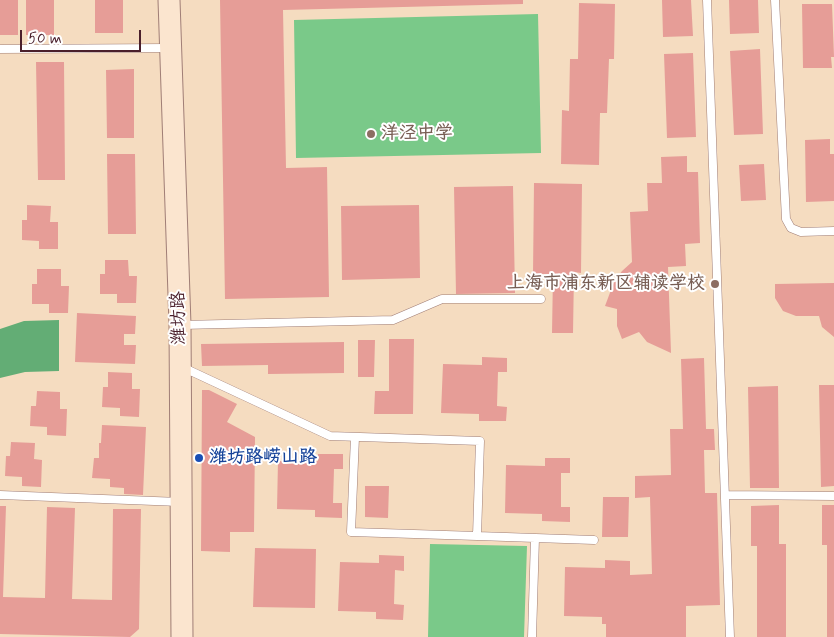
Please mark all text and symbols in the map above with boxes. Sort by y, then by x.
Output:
scale bar [22,20,144,52]
text: 50 m [28,29,62,49]
place label: 洋泾中学 [381,123,453,145]
marker: 洋泾中学 [365,128,377,140]
place label: 上海市浦东新区辅读学校 [507,273,705,295]
marker: 上海市浦东新区辅读学校 [709,278,721,290]
street label: 潍坊路 [169,291,191,345]
place label: 潍坊路崂山路 [209,447,317,469]
marker: 潍坊路崂山路 [193,452,205,464]

